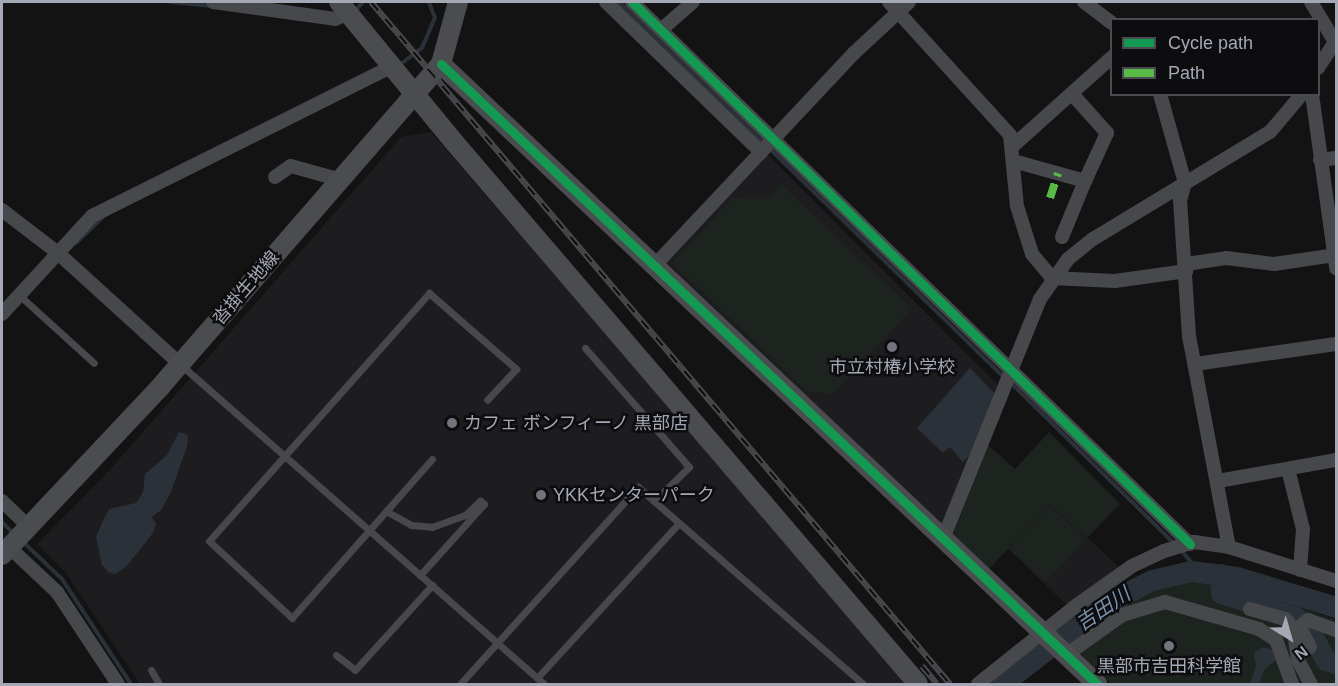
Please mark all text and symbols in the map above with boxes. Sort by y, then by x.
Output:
legend [1110,18,1320,96]
text: Cycle path [1168,33,1253,53]
text: Path [1168,63,1205,83]
street label: 沓掛生地線 [208,247,284,329]
marker: 市立村椿小学校 [885,340,899,354]
place label: 市立村椿小学校 [829,356,955,378]
place label: カフェ ボンフィーノ 黒部店 [464,412,690,434]
marker: カフェ ボンフィーノ 黒部店 [445,416,459,430]
place label: YKKセンターパーク [553,484,715,506]
marker: YKKセンターパーク [534,488,548,502]
water label: 吉田川 [1071,582,1135,636]
north arrow [1260,608,1320,668]
marker: 黒部市吉田科学館 [1162,639,1176,653]
text: N [1291,643,1311,663]
place label: 黒部市吉田科学館 [1097,655,1241,677]

